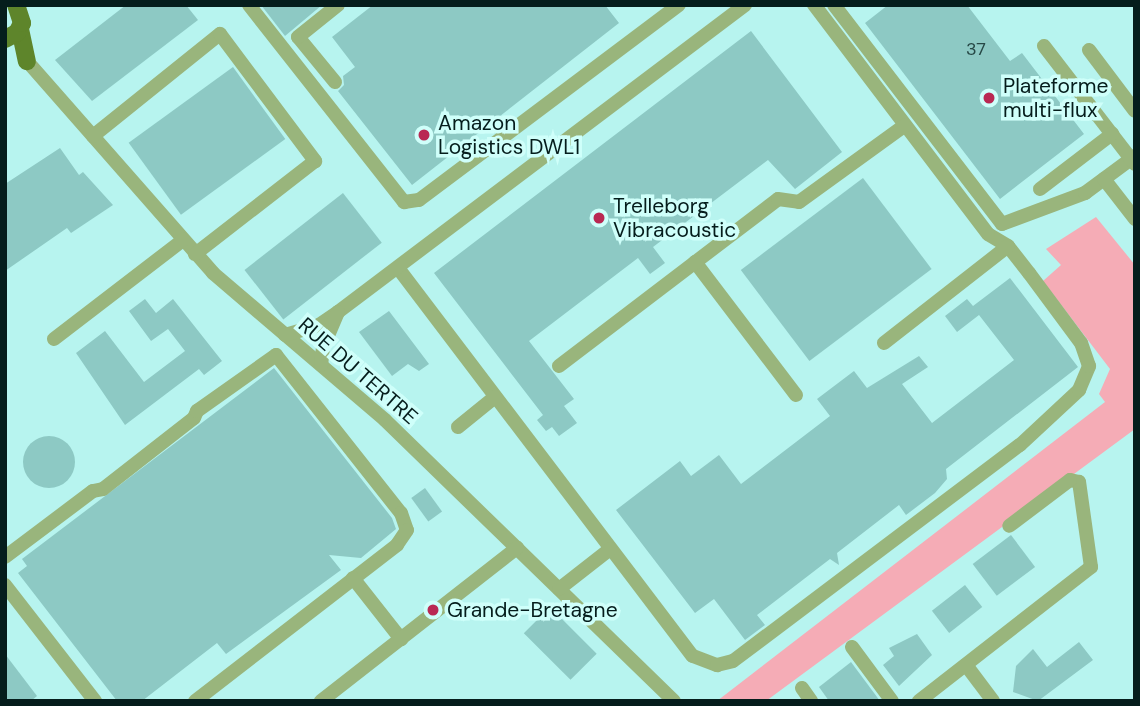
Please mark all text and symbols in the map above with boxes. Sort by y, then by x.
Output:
house number: 37 [966,38,986,60]
place label: Plateforme multi-flux [1003,73,1108,123]
marker: Plateforme multi-flux [981,90,997,106]
place label: Amazon Logistics DWL1 [438,110,580,160]
marker: Amazon Logistics DWL1 [416,127,432,143]
place label: Trelleborg Vibracoustic [613,193,736,243]
marker: Trelleborg Vibracoustic [591,210,607,226]
street label: RUE DU TERTRE [293,312,423,430]
place label: Grande-Bretagne [447,597,618,623]
marker: Grande-Bretagne [425,602,441,618]

